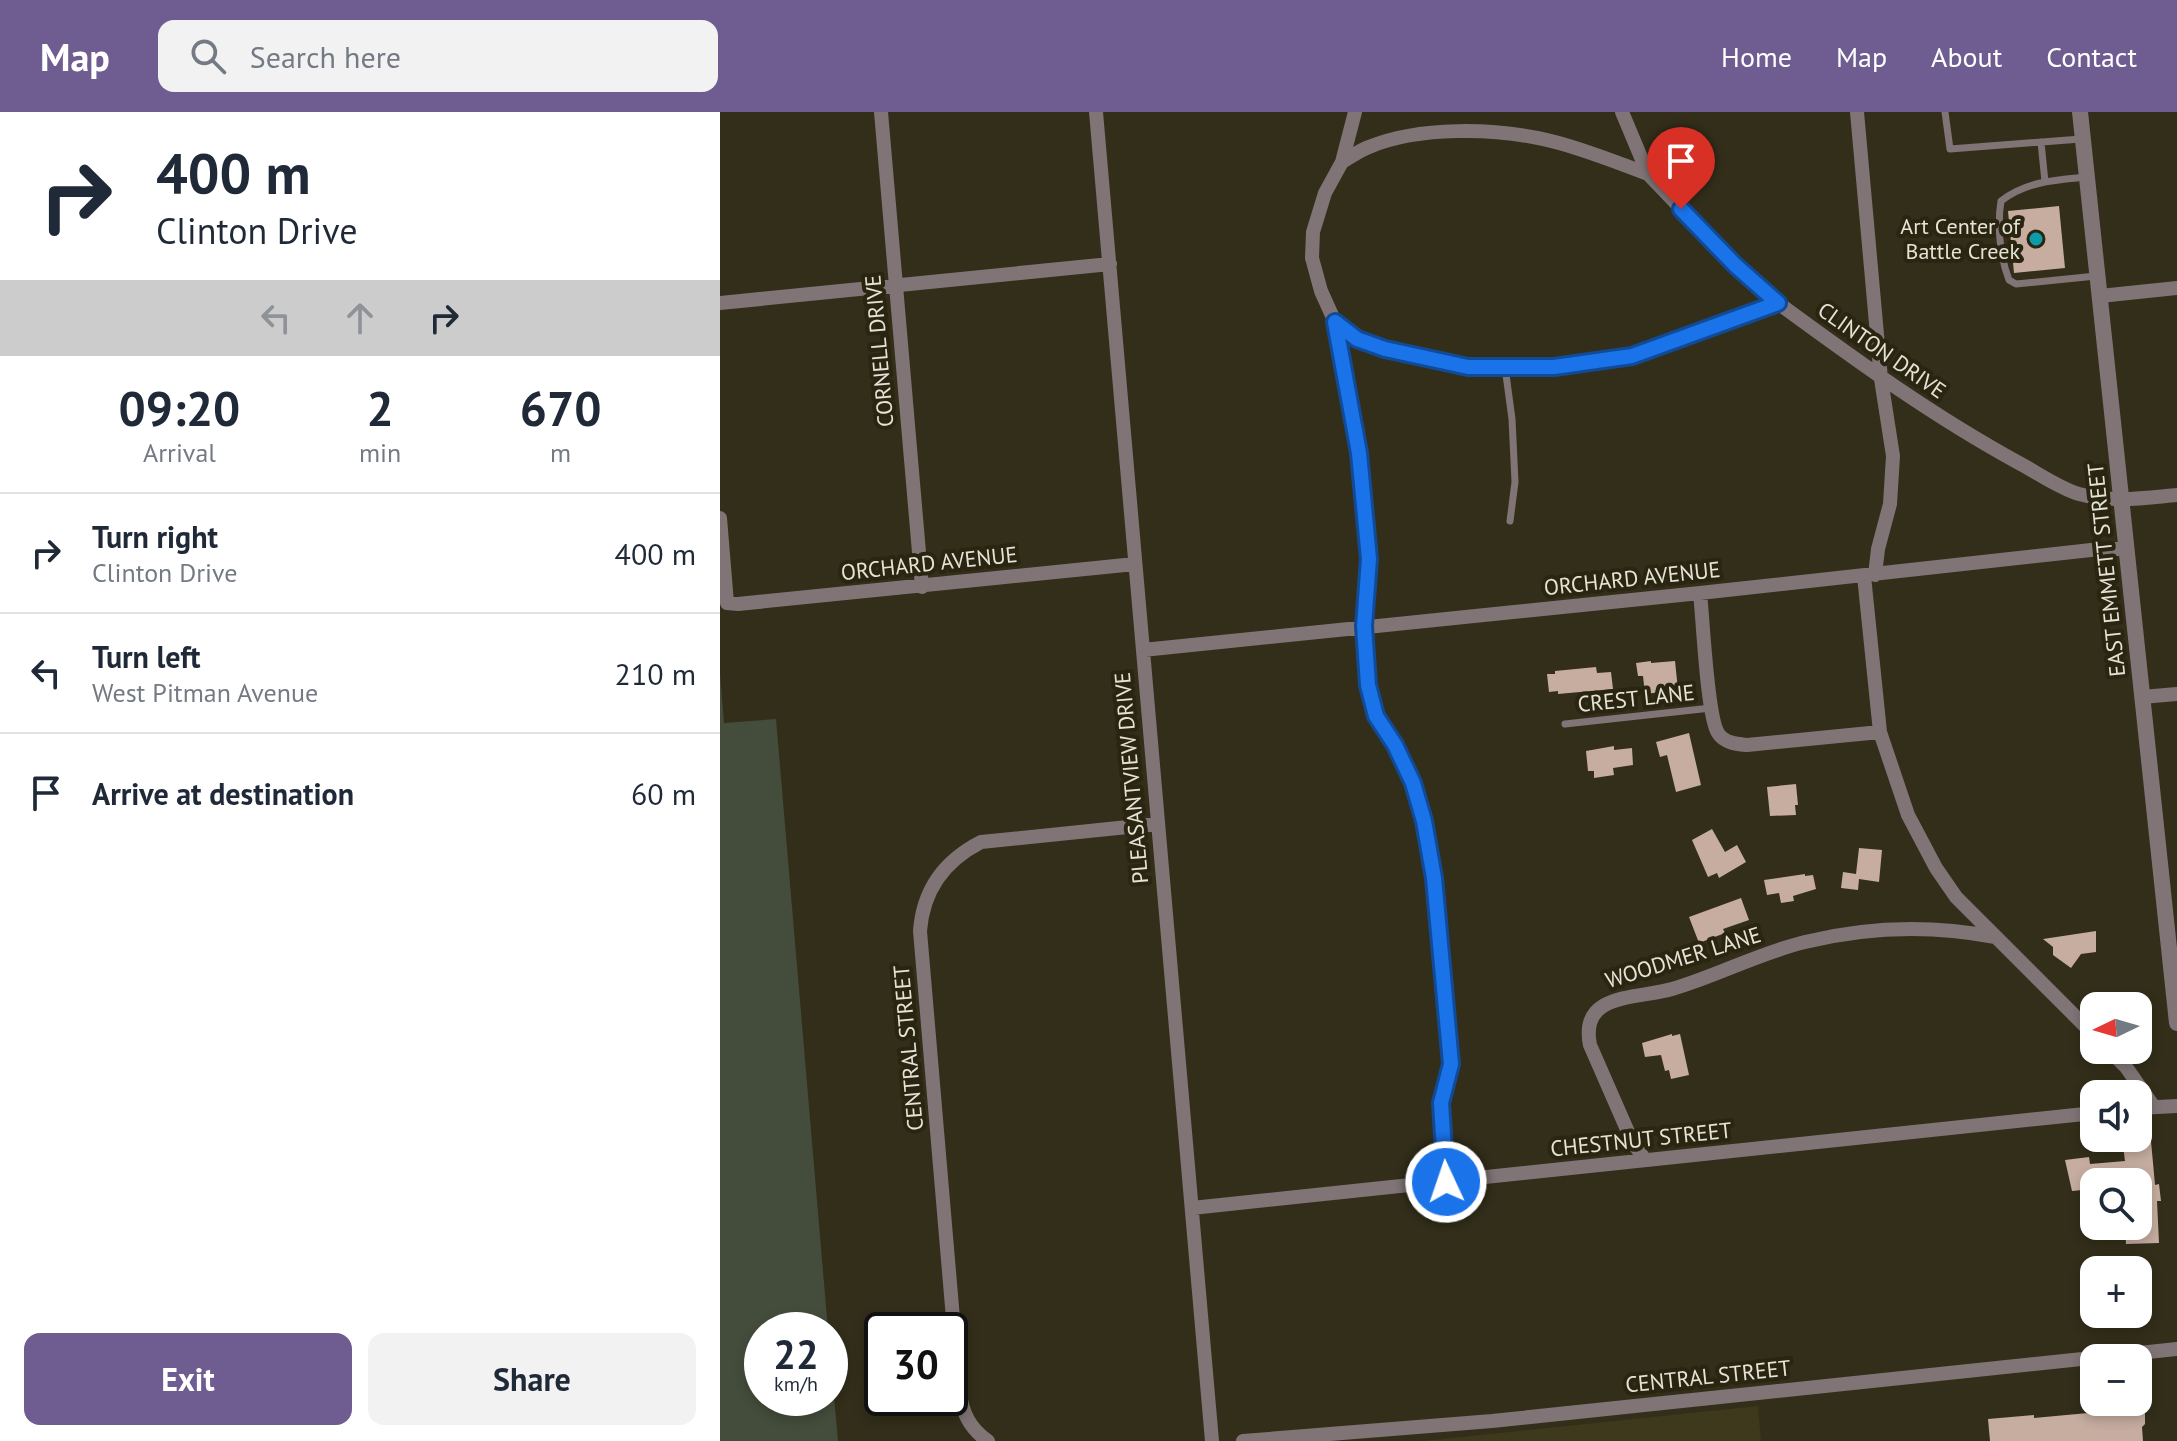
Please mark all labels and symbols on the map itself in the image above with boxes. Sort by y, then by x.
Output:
pin [1647,127,1715,209]
place label: Art Center of Battle Creek [1900,212,2021,265]
marker: Art Center of Battle Creek [2027,230,2045,248]
street label: CORNELL DRIVE [858,274,900,428]
street label: CLINTON DRIVE [1812,295,1952,405]
street label: EAST EMMETT STREET [2081,462,2131,678]
street label: ORCHARD AVENUE [839,540,1019,586]
street label: ORCHARD AVENUE [1542,555,1722,601]
street label: PLEASANTVIEW DRIVE [1108,671,1154,885]
street label: CREST LANE [1576,678,1696,718]
street label: WOODMER LANE [1602,920,1764,994]
street label: CENTRAL STREET [887,964,929,1132]
north arrow [2080,992,2152,1064]
street label: CHESTNUT STREET [1549,1116,1733,1162]
position arrow [1404,1140,1488,1224]
speed limit sign: 30 [864,1312,968,1416]
street label: CENTRAL STREET [1624,1353,1792,1399]

